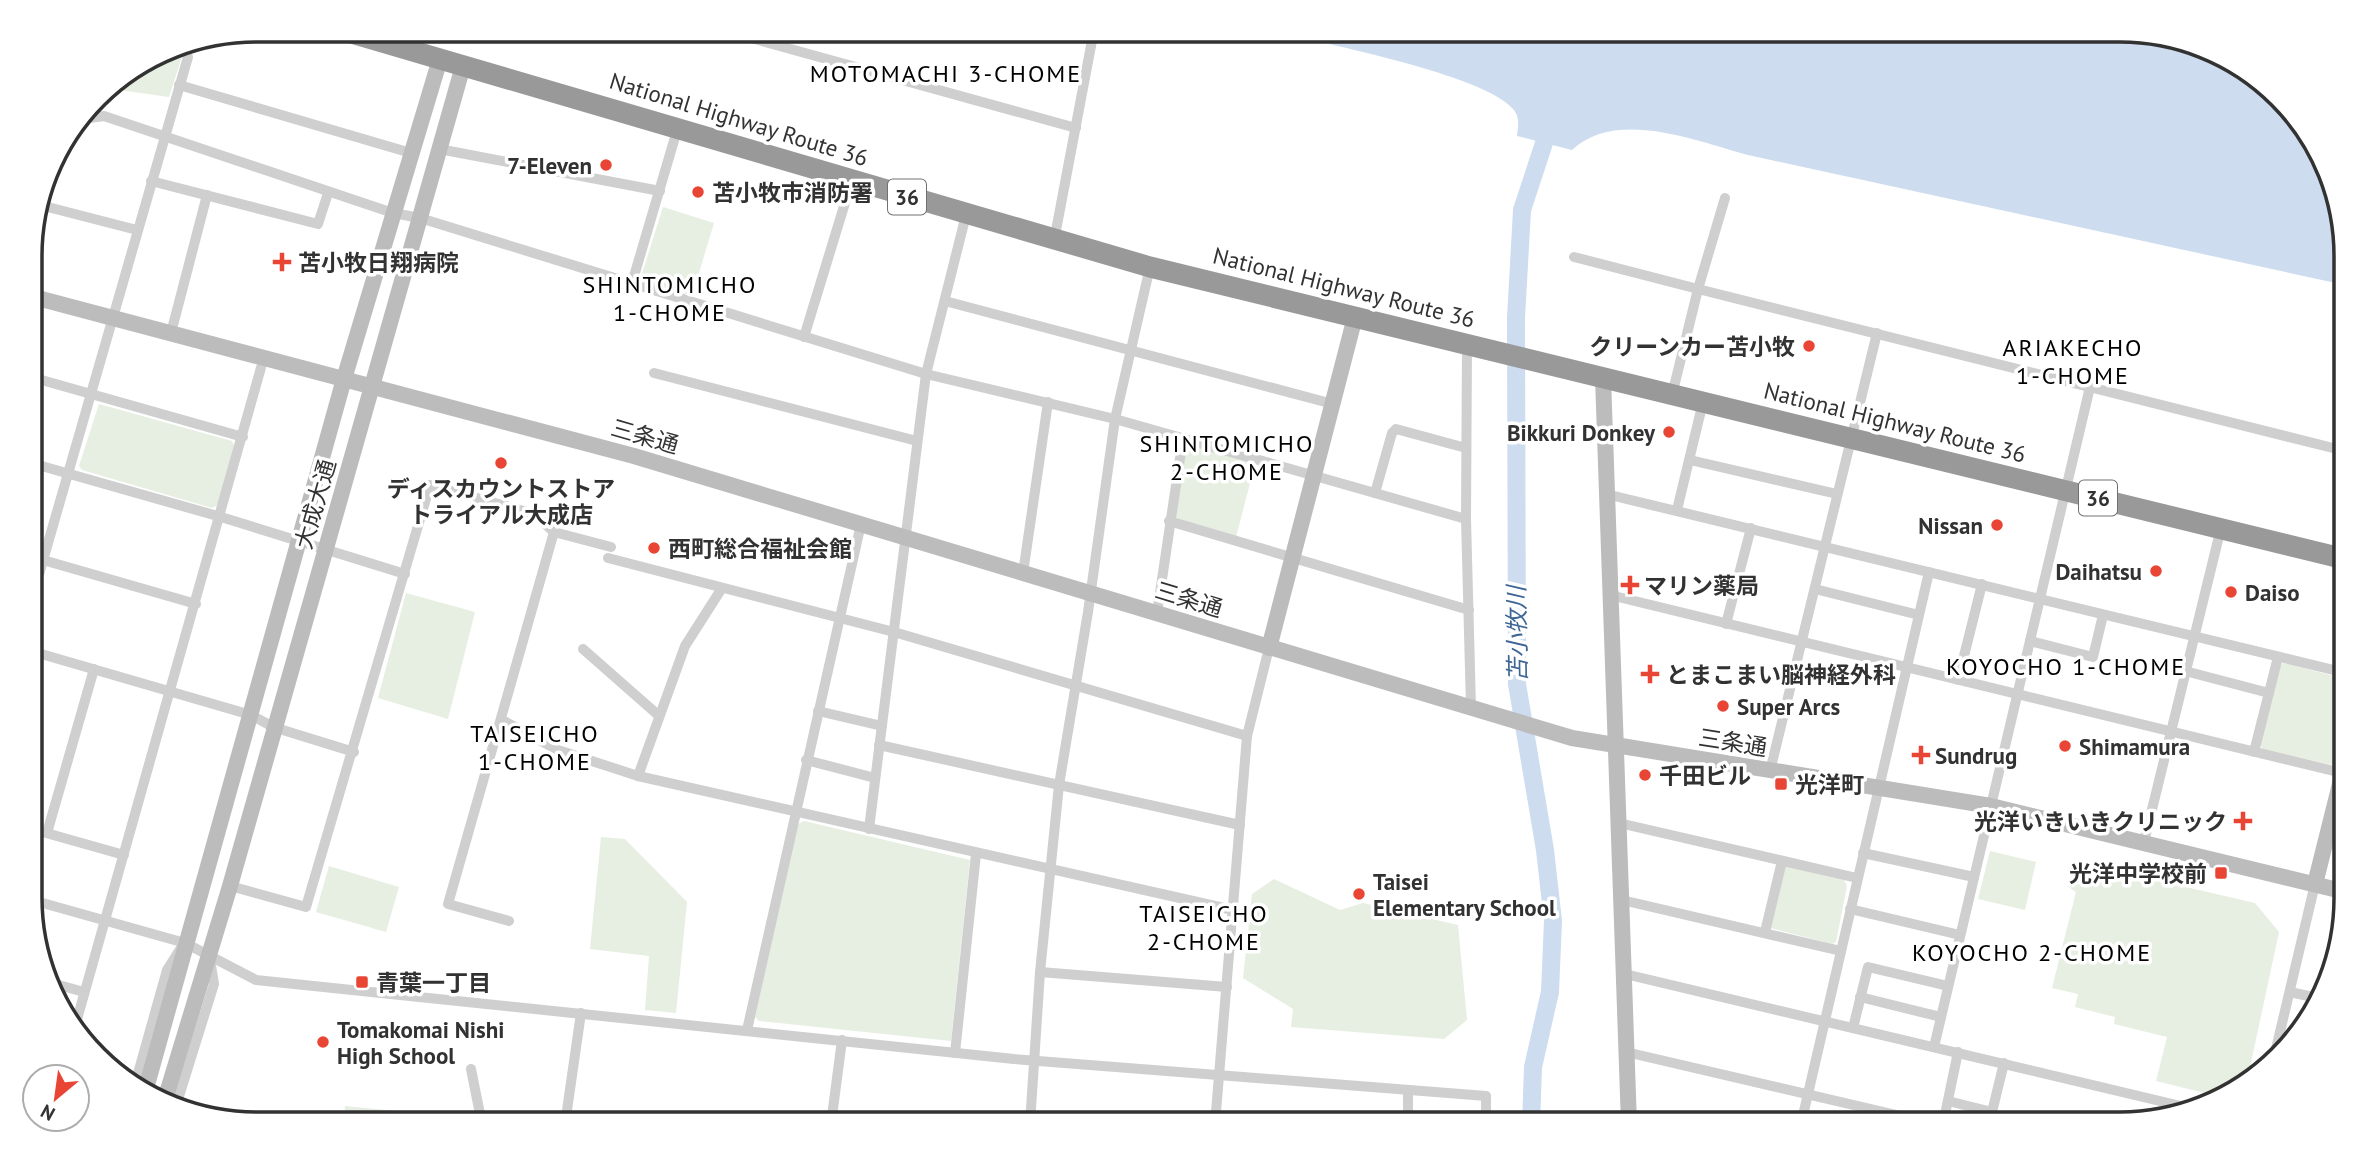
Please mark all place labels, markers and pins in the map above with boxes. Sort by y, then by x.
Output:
place label: 7-Eleven [507,151,592,180]
marker: 7-Eleven [598,157,614,173]
place label: 苫小牧市消防署 [712,178,873,207]
marker: 苫小牧市消防署 [690,184,706,200]
place label: 苫小牧日翔病院 [298,248,459,277]
marker: 苫小牧日翔病院 [272,252,292,272]
place label: クリーンカー苫小牧 [1589,332,1795,361]
marker: クリーンカー苫小牧 [1801,338,1817,354]
place label: Bikkuri Donkey [1507,418,1656,447]
marker: Bikkuri Donkey [1661,424,1677,440]
marker: ディスカウントストア トライアル大成店 [493,455,509,471]
place label: ディスカウントストア トライアル大成店 [387,474,615,529]
place label: Nissan [1918,511,1983,540]
marker: Nissan [1989,517,2005,533]
place label: 西町総合福祉会館 [668,534,852,563]
marker: 西町総合福祉会館 [646,540,662,556]
place label: Daihatsu [2055,557,2142,586]
marker: Daihatsu [2148,563,2164,579]
place label: マリン薬局 [1644,571,1759,600]
marker: マリン薬局 [1622,577,1638,593]
place label: Daiso [2245,578,2300,607]
marker: Daiso [2223,584,2239,600]
place label: とまこまい脳神経外科 [1666,660,1896,689]
marker: とまこまい脳神経外科 [1640,664,1660,684]
place label: Super Arcs [1737,692,1841,721]
marker: Super Arcs [1715,698,1731,714]
place label: Shimamura [2079,732,2190,761]
marker: Shimamura [2057,738,2073,754]
place label: Sundrug [1935,741,2017,770]
marker: Sundrug [1913,747,1929,763]
place label: 千田ビル [1659,761,1751,790]
marker: 千田ビル [1637,767,1653,783]
place label: 光洋町 [1795,770,1864,799]
marker: 光洋町 [1773,776,1789,792]
place label: 光洋いきいきクリニック [1974,807,2227,836]
marker: 光洋いきいきクリニック [2233,811,2253,831]
place label: 光洋中学校前 [2069,859,2207,888]
marker: 光洋中学校前 [2213,865,2229,881]
place label: Taisei Elementary School [1373,867,1556,922]
marker: Taisei Elementary School [1351,886,1367,902]
place label: 青葉一丁目 [376,968,491,997]
marker: 青葉一丁目 [354,974,370,990]
place label: Tomakomai Nishi High School [337,1015,504,1070]
marker: Tomakomai Nishi High School [315,1034,331,1050]

